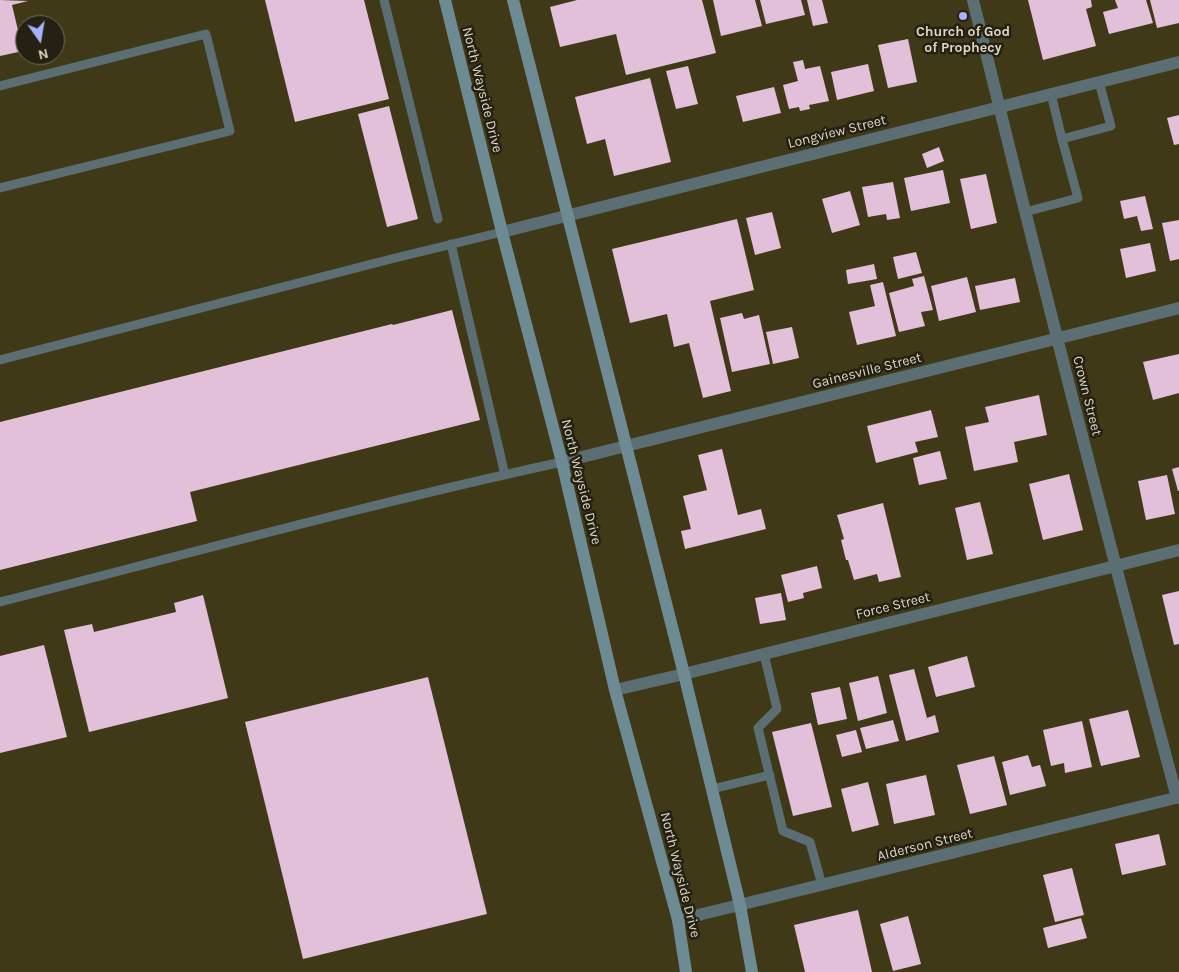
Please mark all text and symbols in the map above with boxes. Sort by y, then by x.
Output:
marker: Church of God of Prophecy [957,10,969,22]
north arrow [15,15,65,65]
place label: Church of God of Prophecy [916,24,1010,56]
street label: North Wayside Drive [458,26,506,154]
text: N [36,45,50,64]
street label: Longview Street [786,112,888,152]
street label: Gainesville Street [811,349,923,393]
street label: Crown Street [1069,354,1105,438]
street label: North Wayside Drive [557,418,605,546]
street label: Force Street [854,589,932,623]
street label: North Wayside Drive [656,811,704,939]
street label: Alderson Street [876,825,974,865]

